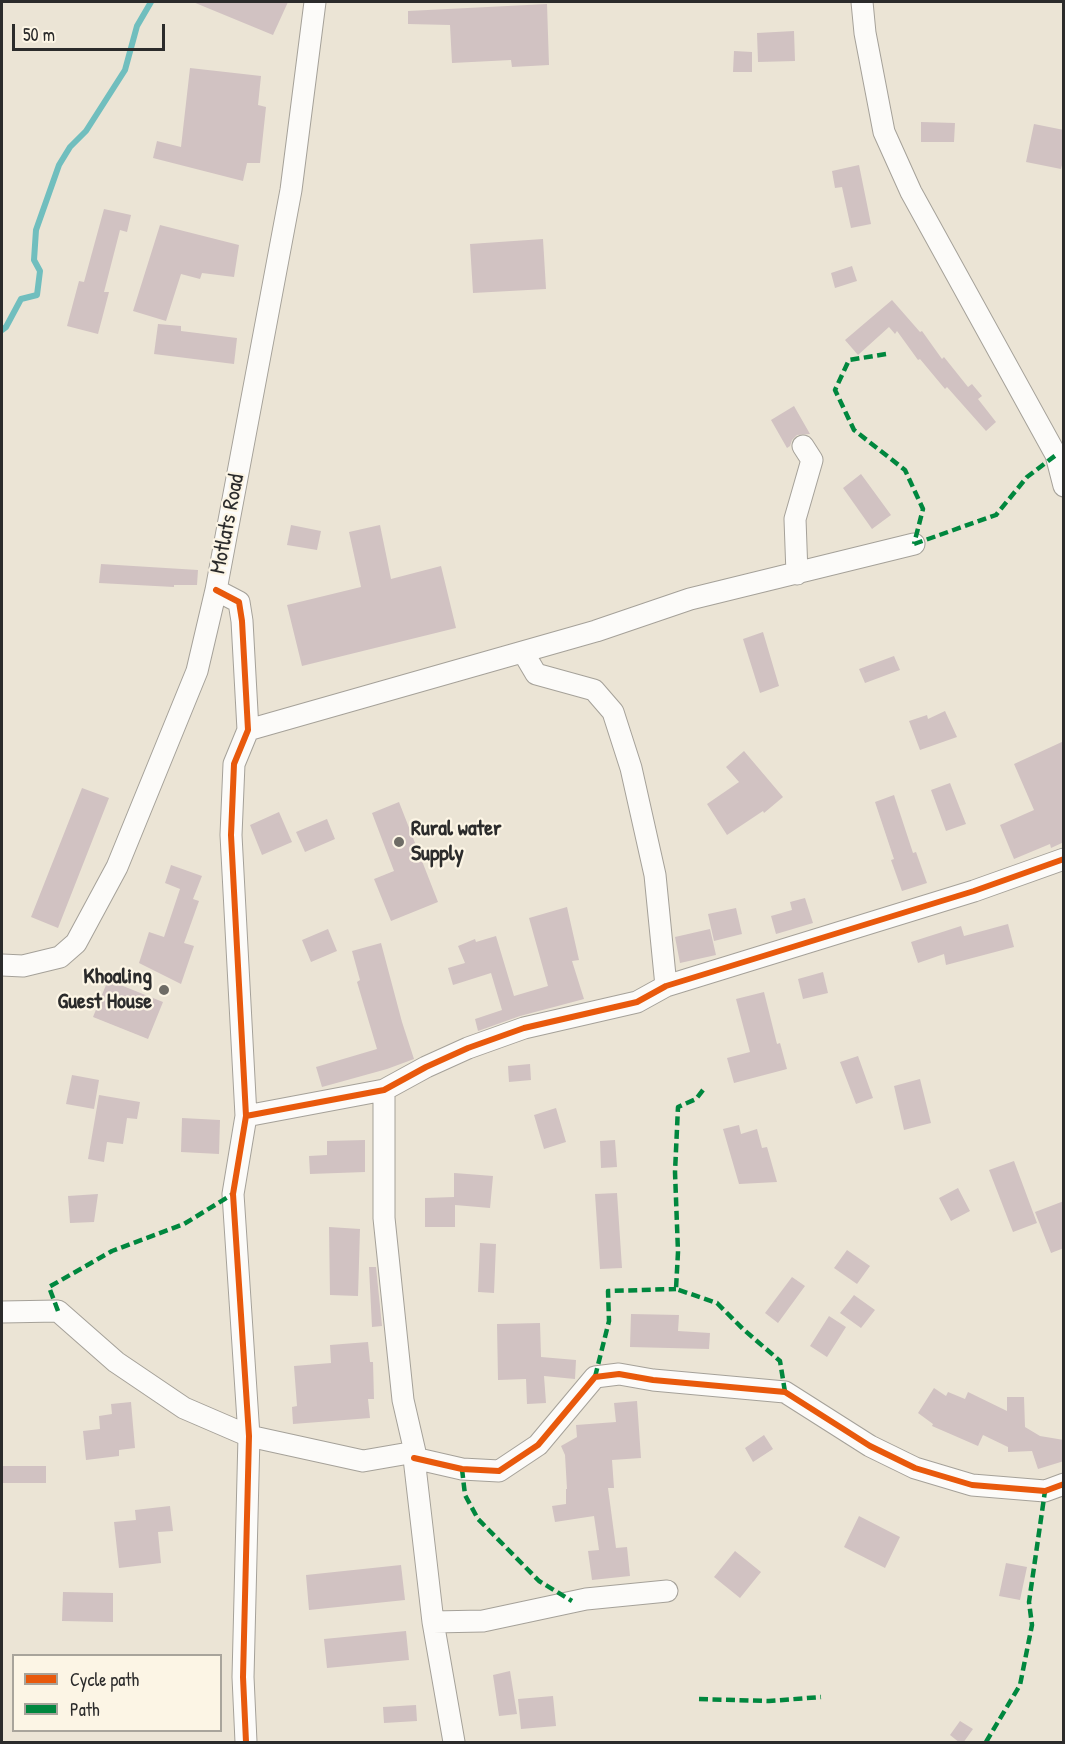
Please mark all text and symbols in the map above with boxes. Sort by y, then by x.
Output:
scale bar [15,12,168,50]
text: 50 m [23,22,55,47]
street label: Motlats Road [205,472,251,576]
place label: Rural water Supply [411,816,501,867]
marker: Rural water Supply [392,835,406,849]
place label: Khoaling Guest House [58,964,152,1016]
marker: Khoaling Guest House [157,983,171,997]
legend [12,1654,222,1732]
text: Cycle path [70,1667,139,1692]
text: Path [70,1697,99,1722]

